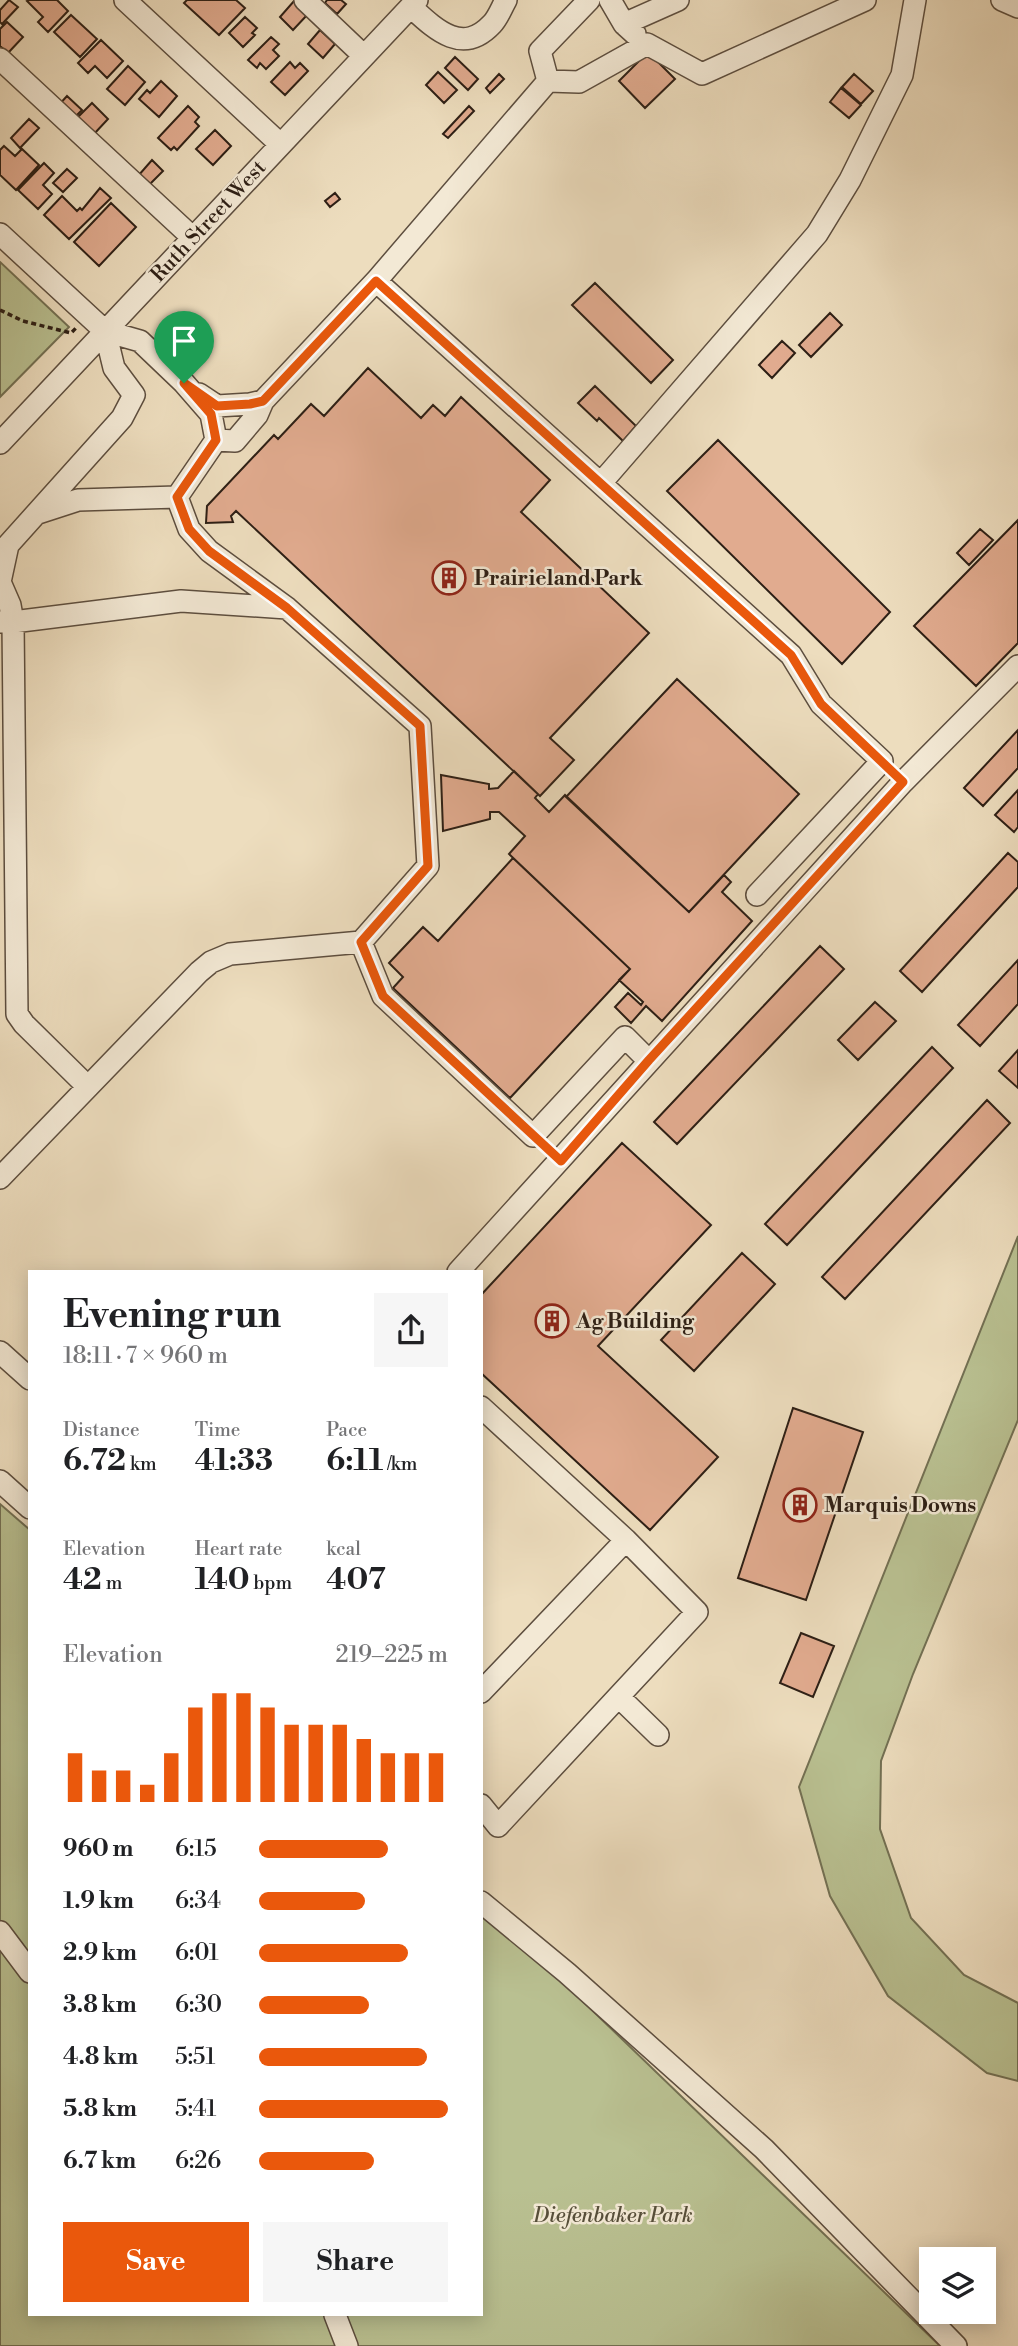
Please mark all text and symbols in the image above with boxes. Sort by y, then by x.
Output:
street label: Ruth Street West [146,155,272,288]
pin [154,311,214,383]
icon: arrive [165,322,203,360]
building icon: Prairieland Park [430,559,468,597]
place label: Prairieland Park [474,566,644,592]
text: Evening run [63,1292,281,1339]
button: share [374,1293,448,1367]
building icon: Ag Building [533,1302,571,1340]
place label: Ag Building [575,1309,695,1335]
text: 18:11 · 7 × 960 m [63,1342,228,1370]
text: Distance [63,1418,140,1442]
text: Time [195,1418,240,1442]
text: Pace [326,1418,367,1442]
text: 6.72 [63,1442,126,1480]
text: 41:33 [195,1442,273,1480]
text: 6:11 [326,1442,383,1480]
text: km [126,1452,157,1476]
text: /km [383,1452,417,1476]
building icon: Marquis Downs [781,1486,819,1524]
place label: Marquis Downs [824,1493,976,1519]
text: Elevation [63,1537,145,1561]
text: Heart rate [195,1537,282,1561]
text: kcal [326,1537,361,1561]
text: 42 [63,1561,102,1599]
text: 140 [195,1561,250,1599]
text: 407 [326,1561,386,1599]
text: m [102,1571,122,1595]
text: bpm [250,1571,292,1595]
text: Elevation [63,1641,163,1669]
text: 219–225 m [335,1641,448,1669]
text: 960 m [63,1835,133,1863]
text: 6:15 [175,1835,217,1863]
text: 1.9 km [63,1887,134,1915]
text: 6:34 [175,1887,221,1915]
text: 2.9 km [63,1939,137,1967]
text: 6:01 [175,1939,219,1967]
text: 3.8 km [63,1991,137,2019]
text: 6:30 [175,1991,222,2019]
text: 4.8 km [63,2043,138,2071]
text: 5:51 [175,2043,215,2071]
text: 5.8 km [63,2095,137,2123]
text: 5:41 [175,2095,216,2123]
text: 6.7 km [63,2147,136,2175]
text: 6:26 [175,2147,221,2175]
park label: Diefenbaker Park [532,2203,693,2229]
button: Save [63,2222,249,2302]
button: Share [263,2222,448,2302]
map controls [919,2247,996,2324]
button: layers [919,2247,996,2324]

